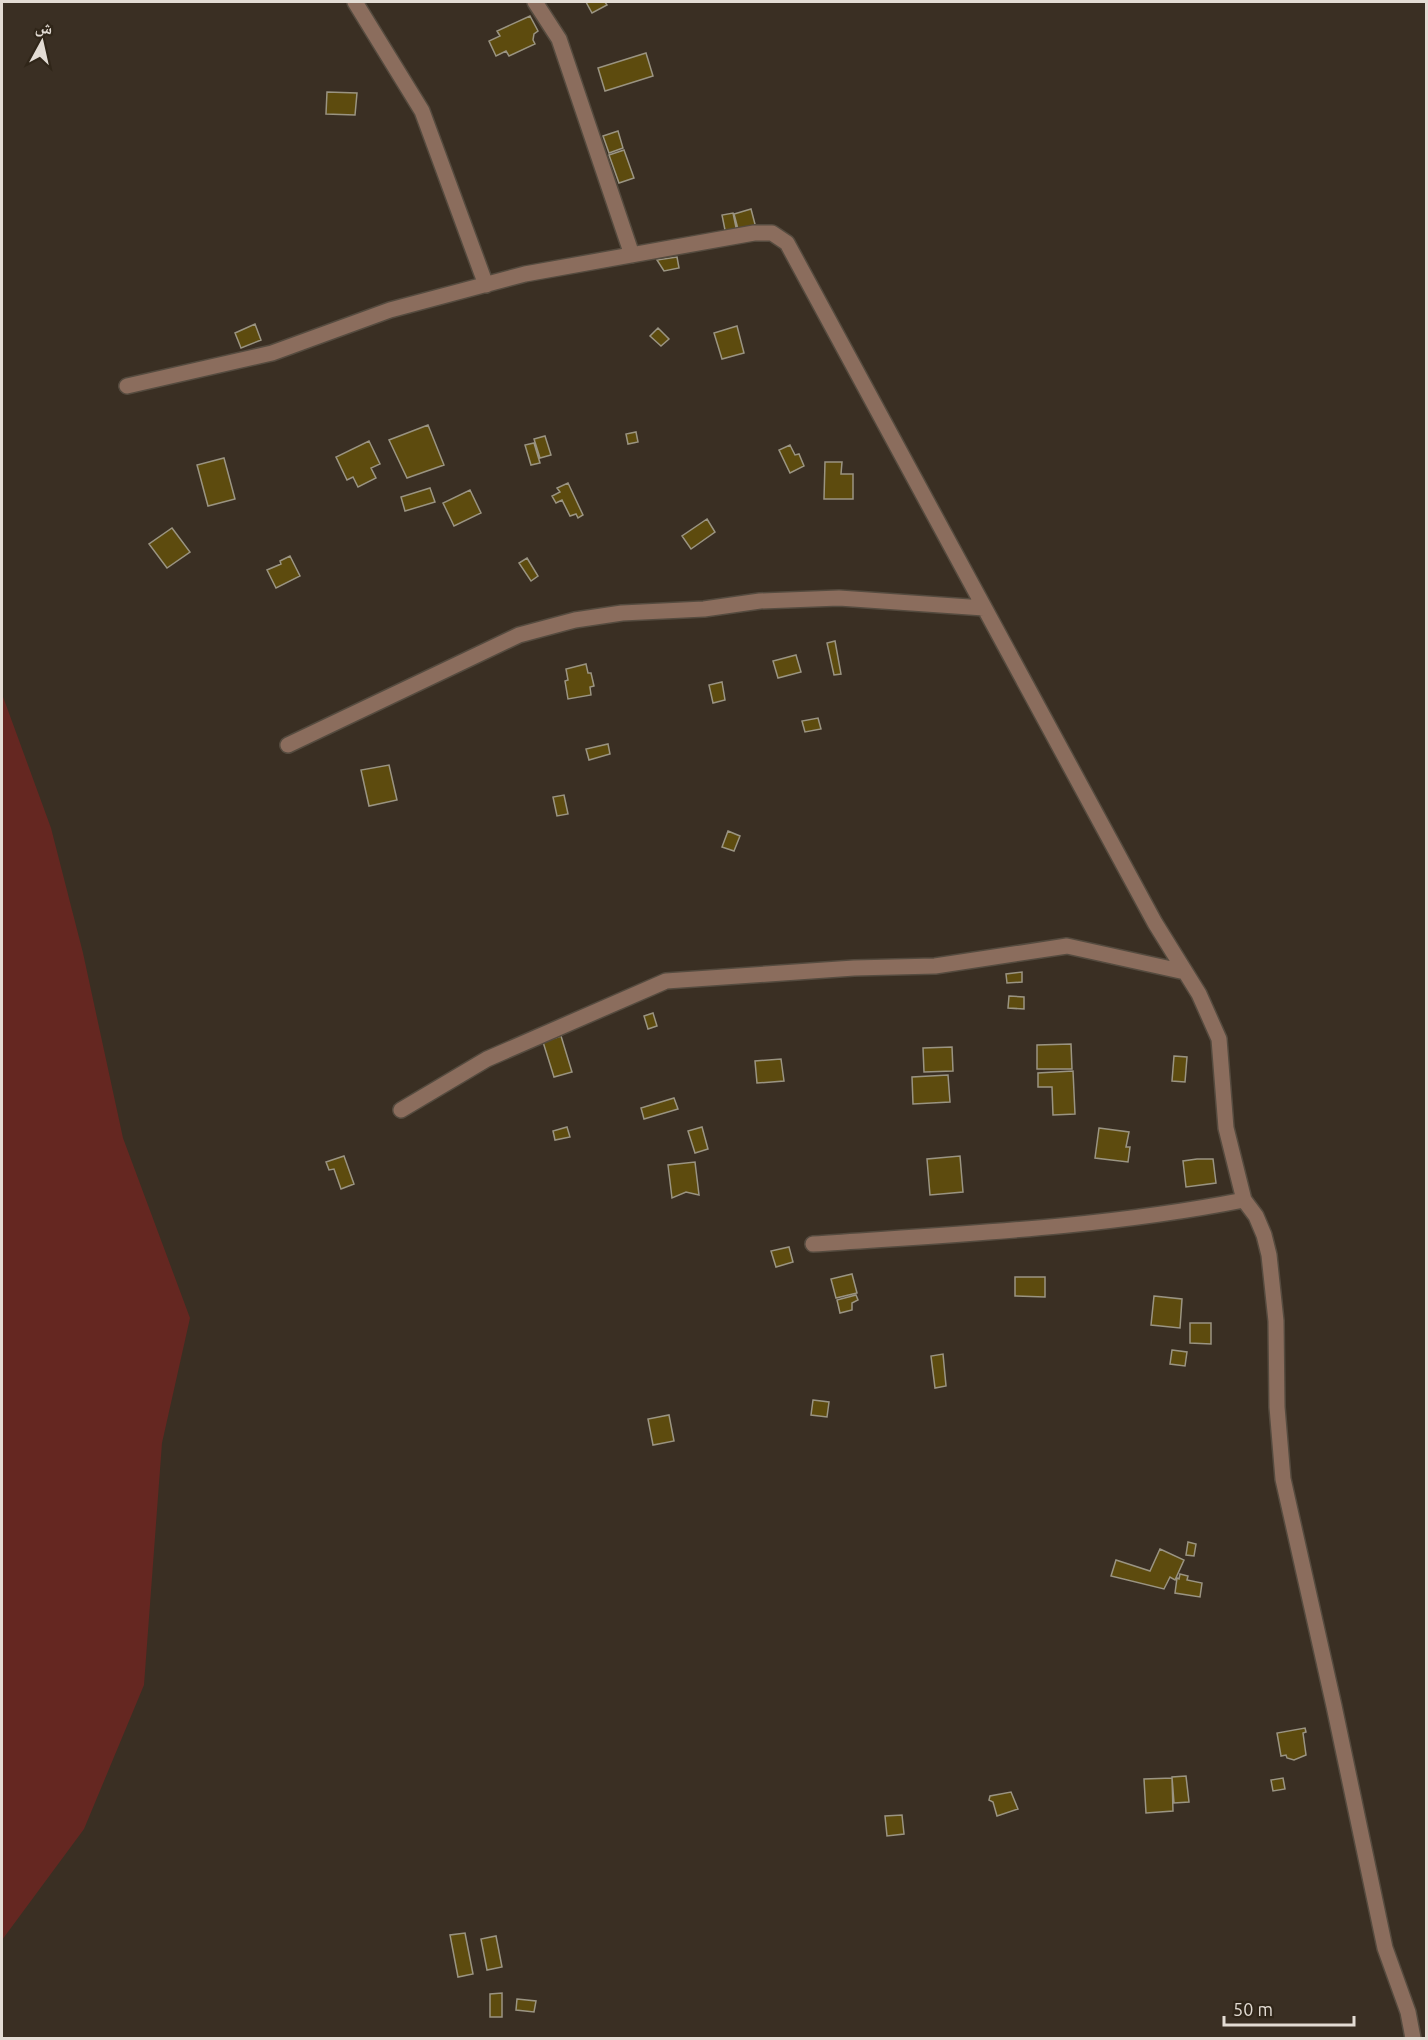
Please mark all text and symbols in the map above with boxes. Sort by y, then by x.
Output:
north arrow [12,12,72,72]
text: ش [34,17,54,38]
scale bar [1224,1989,1354,2027]
text: 50 m [1233,1999,1273,2019]

